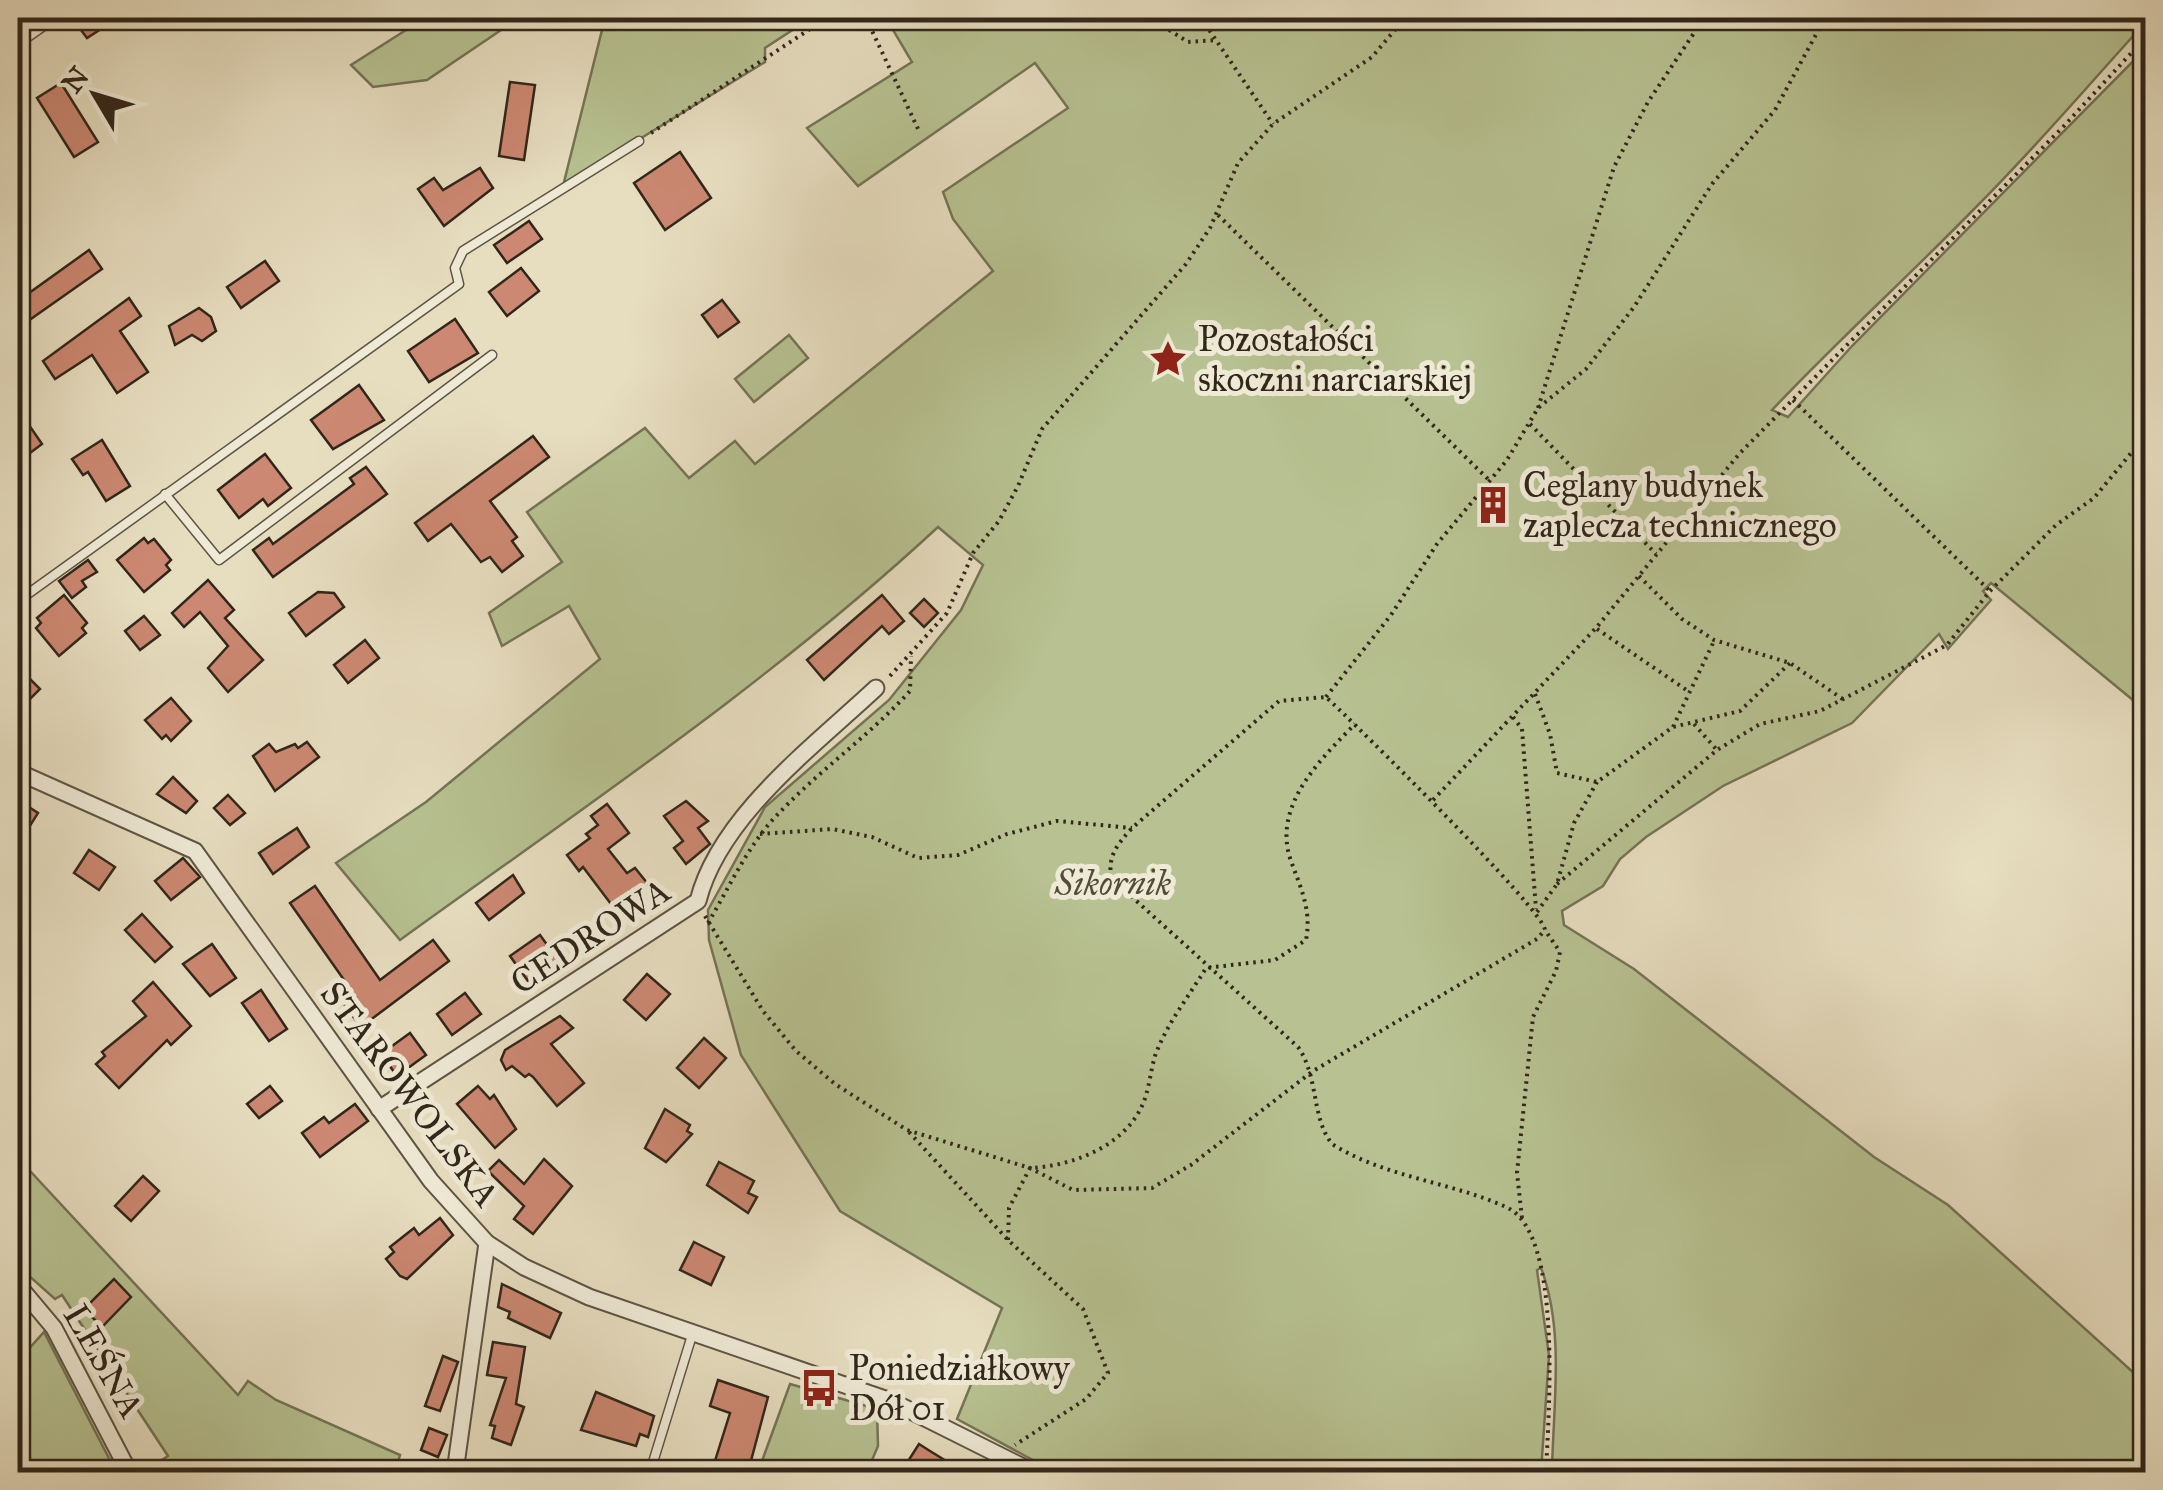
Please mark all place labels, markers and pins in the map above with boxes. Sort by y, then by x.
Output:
place label: Pozostałości skoczni narciarskiej [1198,318,1472,401]
place icon: Pozostałości skoczni narciarskiej [1147,338,1189,380]
place label: Ceglany budynek zaplecza technicznego [1523,464,1837,547]
building icon: Ceglany budynek zaplecza technicznego [1472,484,1514,526]
place label: Poniedziałkowy Dół 01 [849,1347,1070,1430]
bus stop icon: Poniedziałkowy Dół 01 [798,1367,840,1409]

